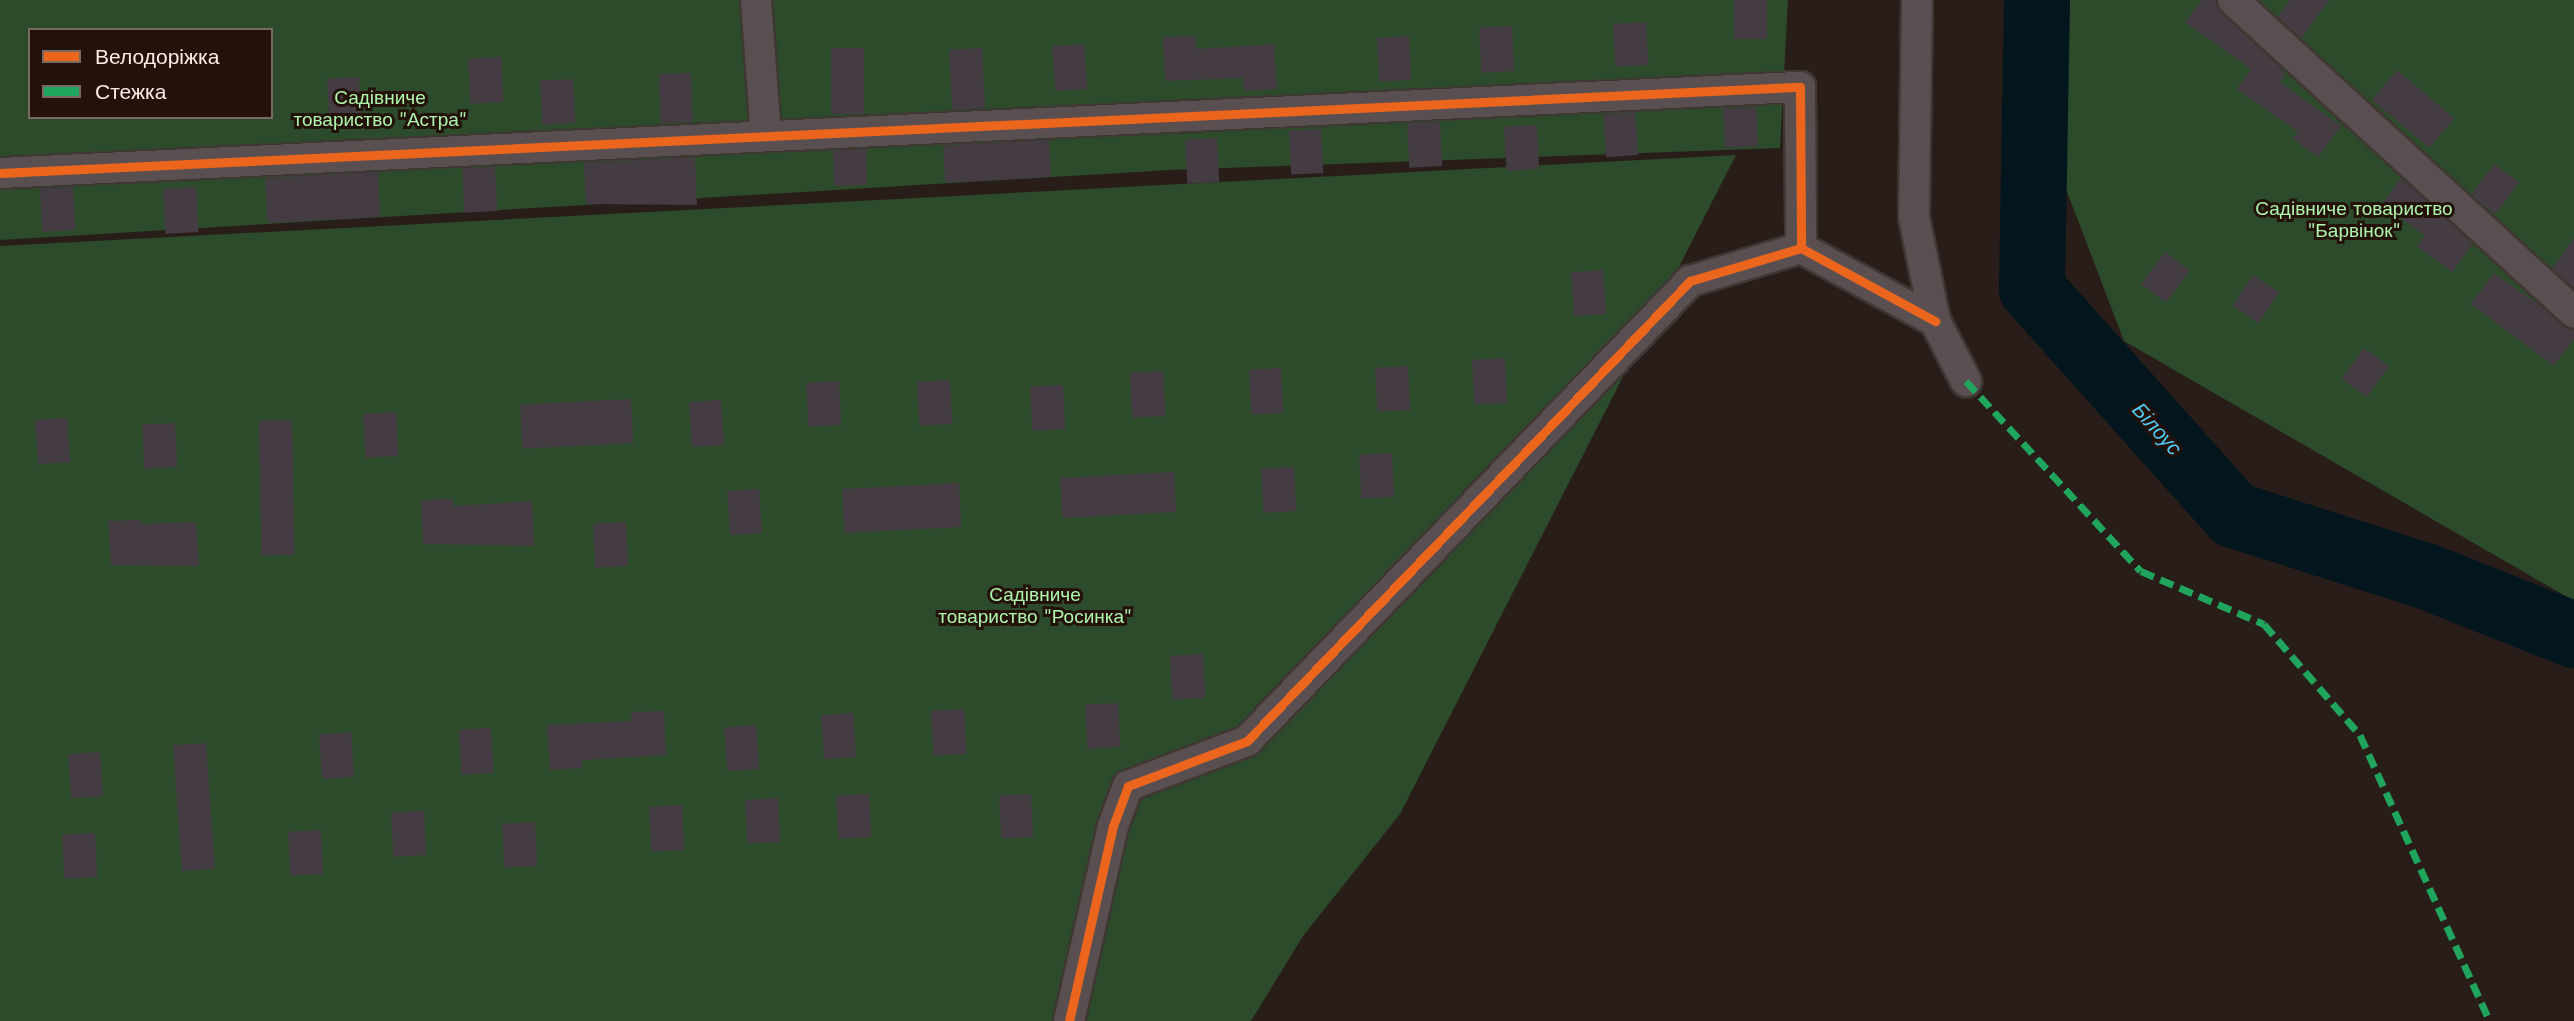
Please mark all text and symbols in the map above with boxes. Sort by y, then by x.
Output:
legend [28,28,273,119]
text: Велодоріжка [95,44,219,69]
text: Стежка [95,79,166,104]
park label: Садівниче товариство "Астра" [293,87,467,131]
park label: Садівниче товариство "Барвінок" [2255,198,2453,242]
water label: Білоус [2127,397,2187,461]
park label: Садівниче товариство "Росинка" [938,584,1132,628]

